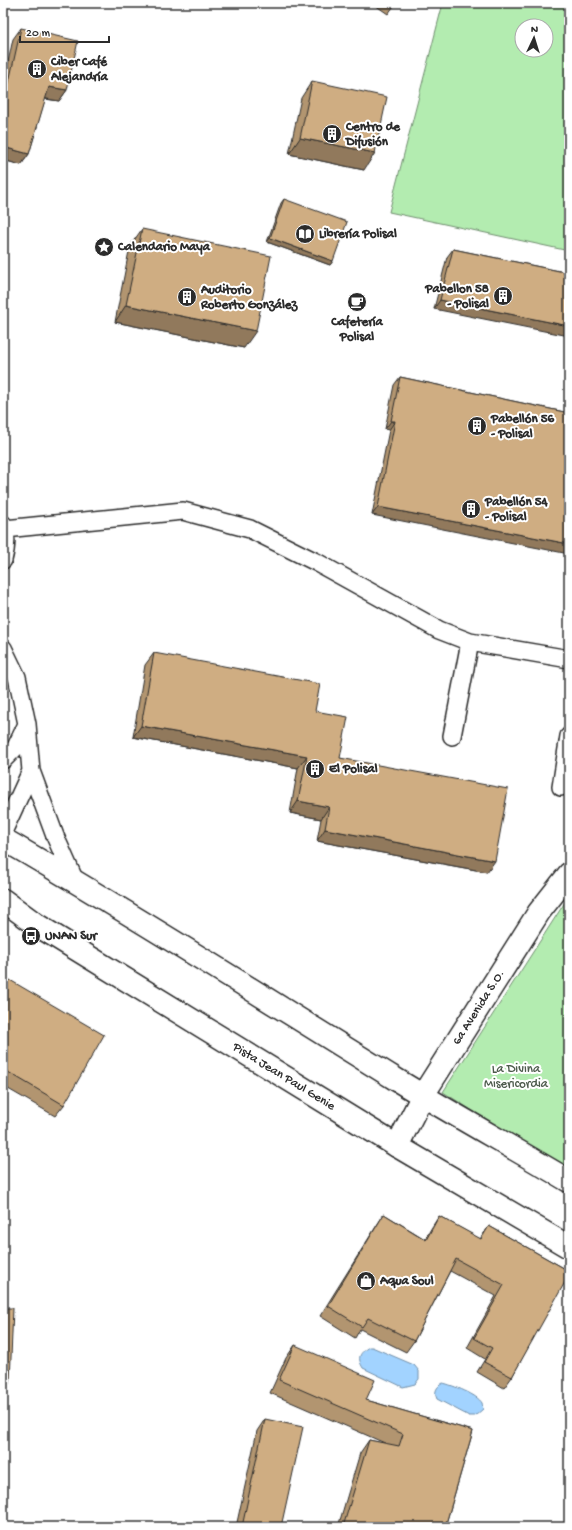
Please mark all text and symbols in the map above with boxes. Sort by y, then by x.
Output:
scale bar [20,18,109,44]
north arrow [514,18,554,58]
text: N [531,24,539,36]
text: 20 m [26,27,51,41]
place label: Ciber Café Alejandría [50,54,108,85]
building icon: Ciber Café Alejandría [26,58,48,80]
place label: Centro de Difusión [345,120,401,150]
building icon: Centro de Difusión [321,123,343,145]
library icon: Librería Polisal [294,223,316,245]
place label: Librería Polisal [319,227,397,242]
place icon: Calendario Maya [93,236,115,258]
place label: Calendario Maya [117,240,211,255]
place label: Pabellon 58 - Polisal [424,282,489,312]
place label: Auditorio Roberto González [200,283,299,313]
building icon: Pabellon 58 - Polisal [492,285,514,307]
building icon: Auditorio Roberto González [176,286,198,308]
cafe icon: Cafetería Polisal [346,291,368,313]
place label: Cafetería Polisal [330,314,384,345]
place label: Pabellón 56 - Polisal [490,412,555,442]
building icon: Pabellón 56 - Polisal [466,415,488,437]
place label: Pabellón 54 - Polisal [484,495,549,525]
building icon: Pabellón 54 - Polisal [460,498,482,520]
building icon: El Polisal [304,758,326,780]
place label: El Polisal [329,762,378,777]
bus stop icon: UNAN Sur [20,925,42,947]
place label: UNAN Sur [45,929,98,944]
street label: 6a Avenida S.O. [449,967,508,1048]
street label: Pista Jean Paul Genie [229,1039,338,1114]
park label: La Divina Misericordia [484,1062,549,1092]
shop icon: Aqua Soul [355,1270,377,1292]
place label: Aqua Soul [379,1274,434,1289]

